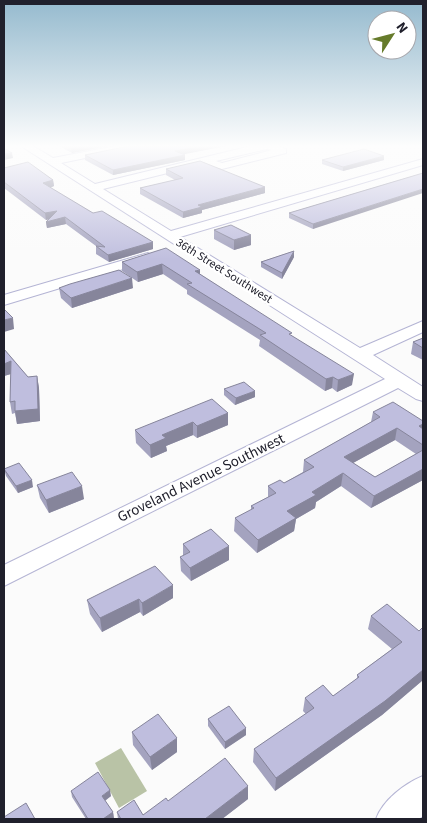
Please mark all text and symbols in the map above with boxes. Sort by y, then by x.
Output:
north arrow [367,10,417,60]
text: N [391,18,413,38]
street label: 36th Street Southwest [173,234,275,308]
street label: Groveland Avenue Southwest [114,428,288,528]

